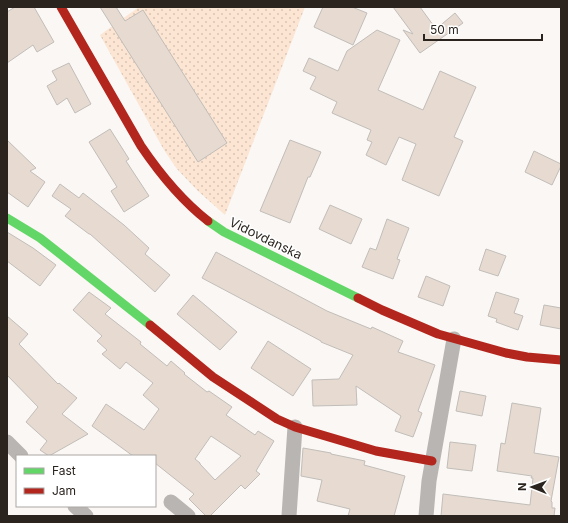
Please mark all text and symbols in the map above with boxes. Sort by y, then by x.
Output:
scale bar [424,16,542,42]
text: 50 m [430,22,459,37]
street label: Vidovdanska [227,214,305,262]
legend [16,455,156,507]
text: Fast [52,463,76,478]
north arrow [512,467,552,507]
text: Jam [52,483,76,498]
text: N [515,483,529,491]

